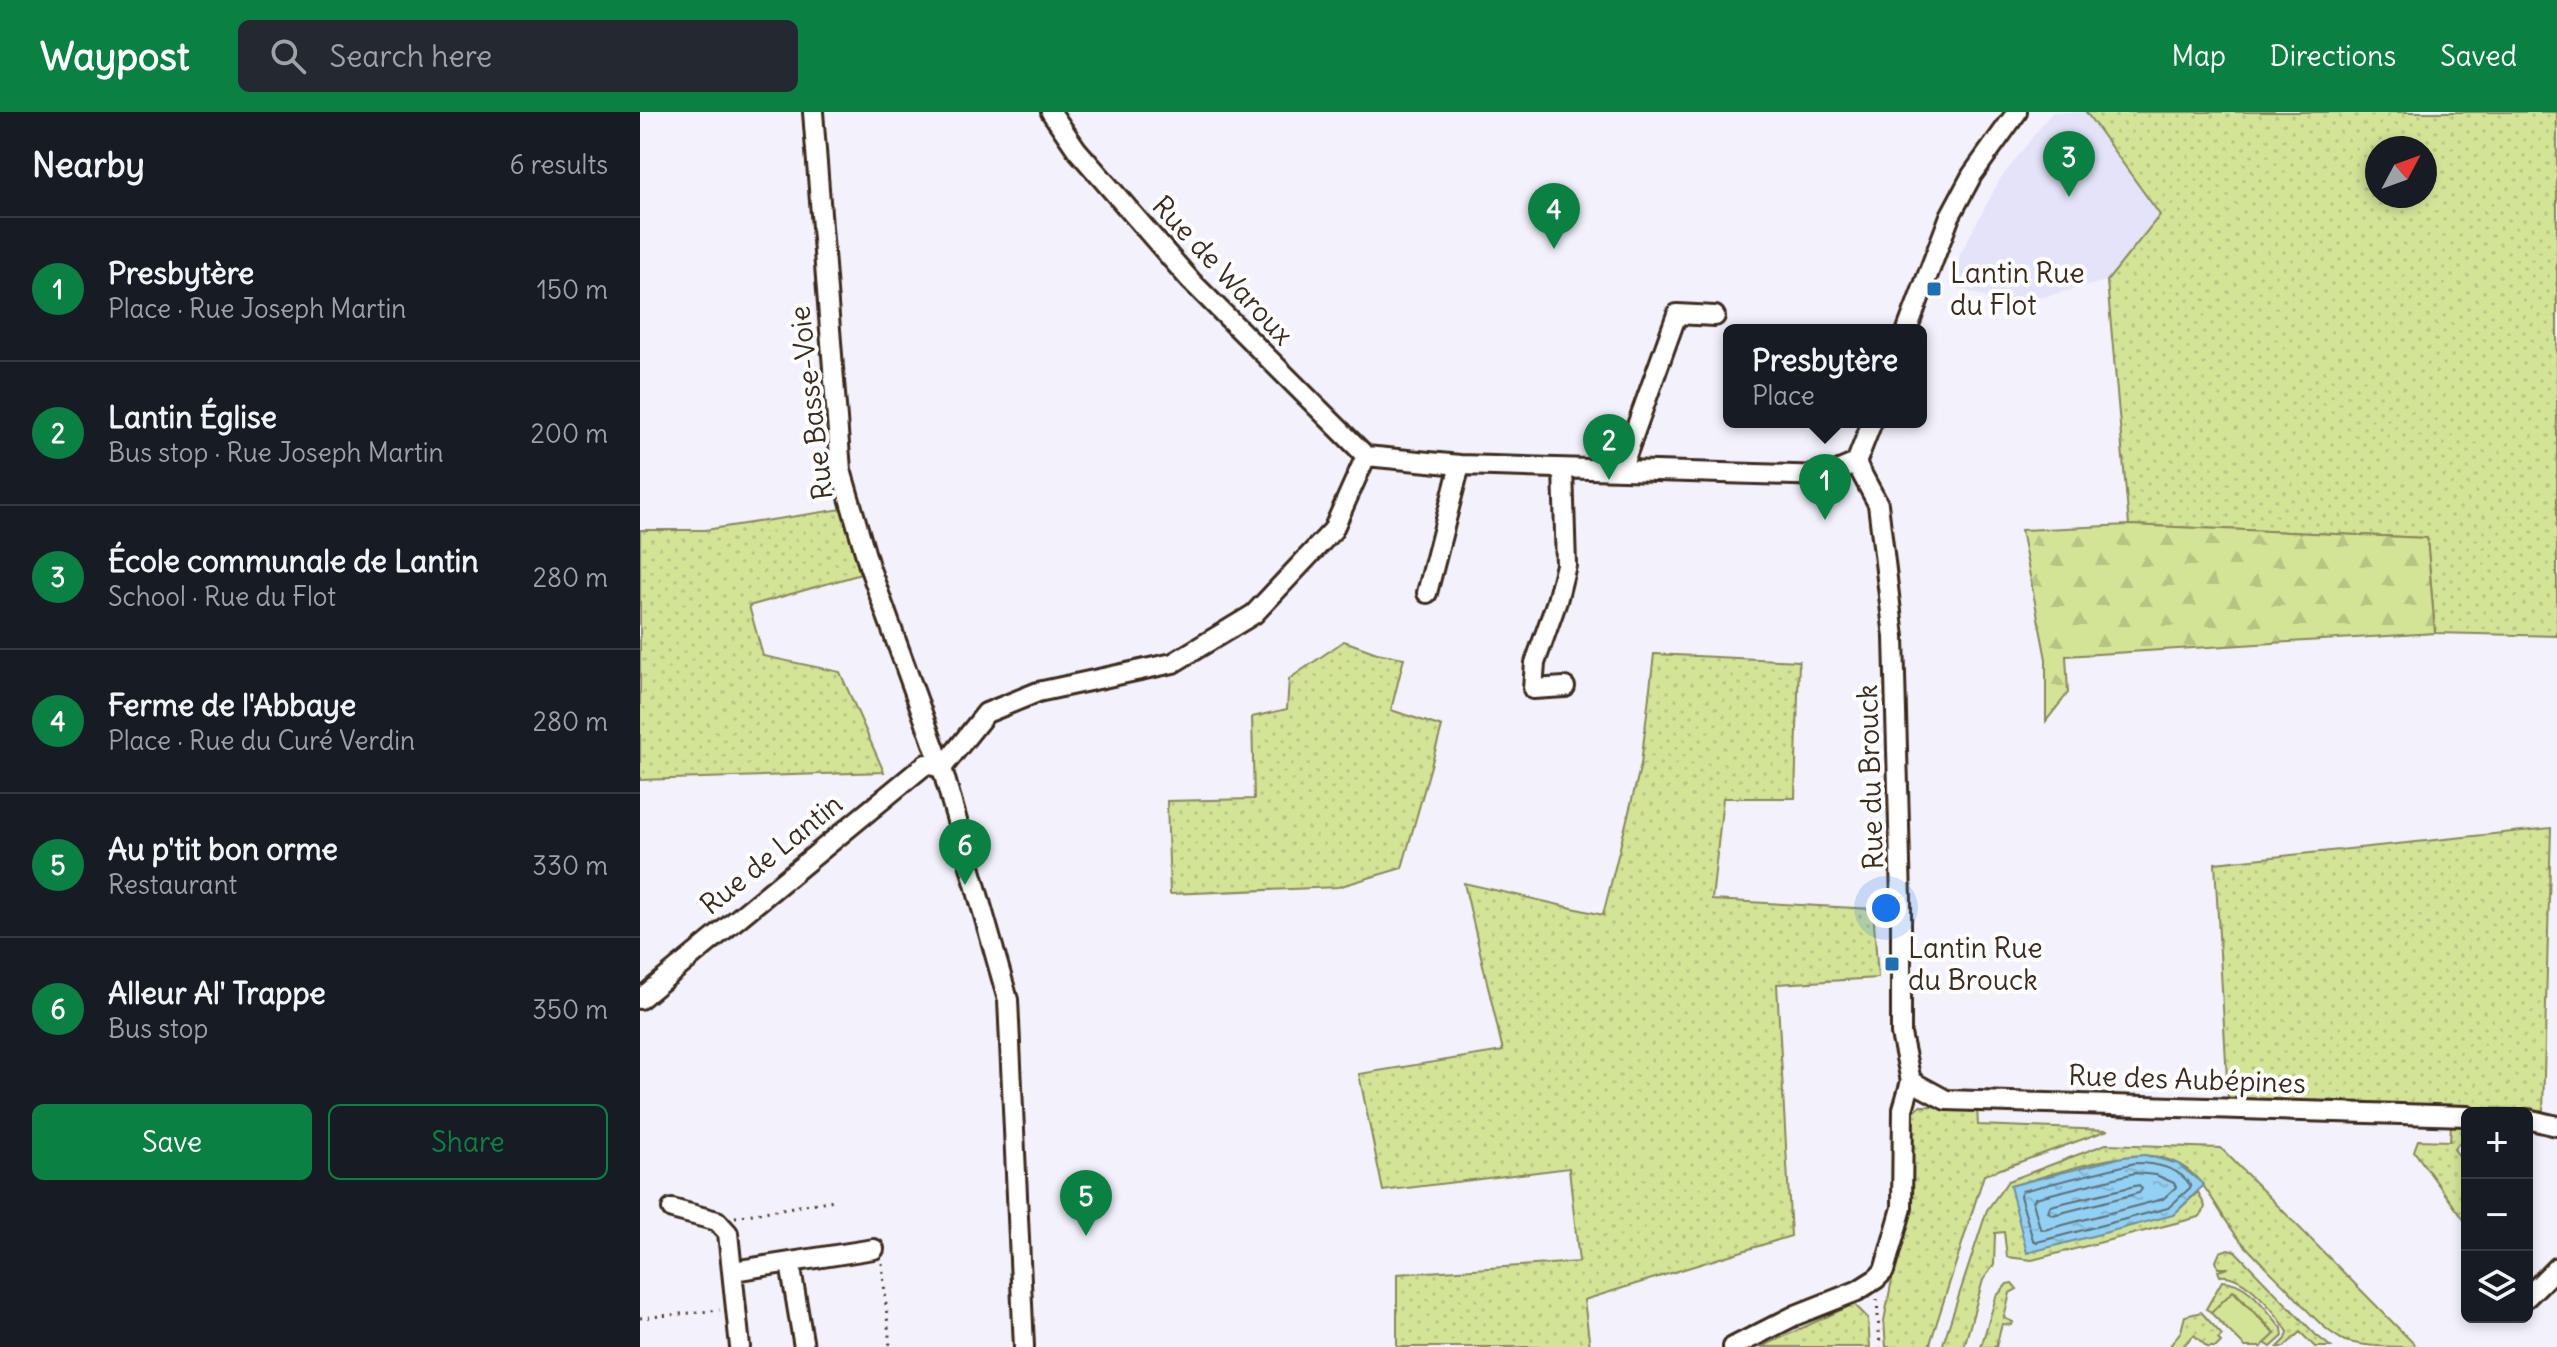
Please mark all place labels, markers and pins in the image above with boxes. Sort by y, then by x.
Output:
pin: 3 [2043,131,2095,197]
pin: 4 [1528,183,1580,249]
place label: Lantin Rue du Flot [1950,255,2085,323]
marker: Lantin Rue du Flot [1925,280,1943,298]
pin: 2 [1583,414,1635,480]
pin: 1 [1799,454,1851,520]
pin: 6 [939,819,991,885]
place label: Lantin Rue du Brouck [1908,930,2043,998]
marker: Lantin Rue du Brouck [1883,955,1901,973]
pin: 5 [1060,1170,1112,1236]

